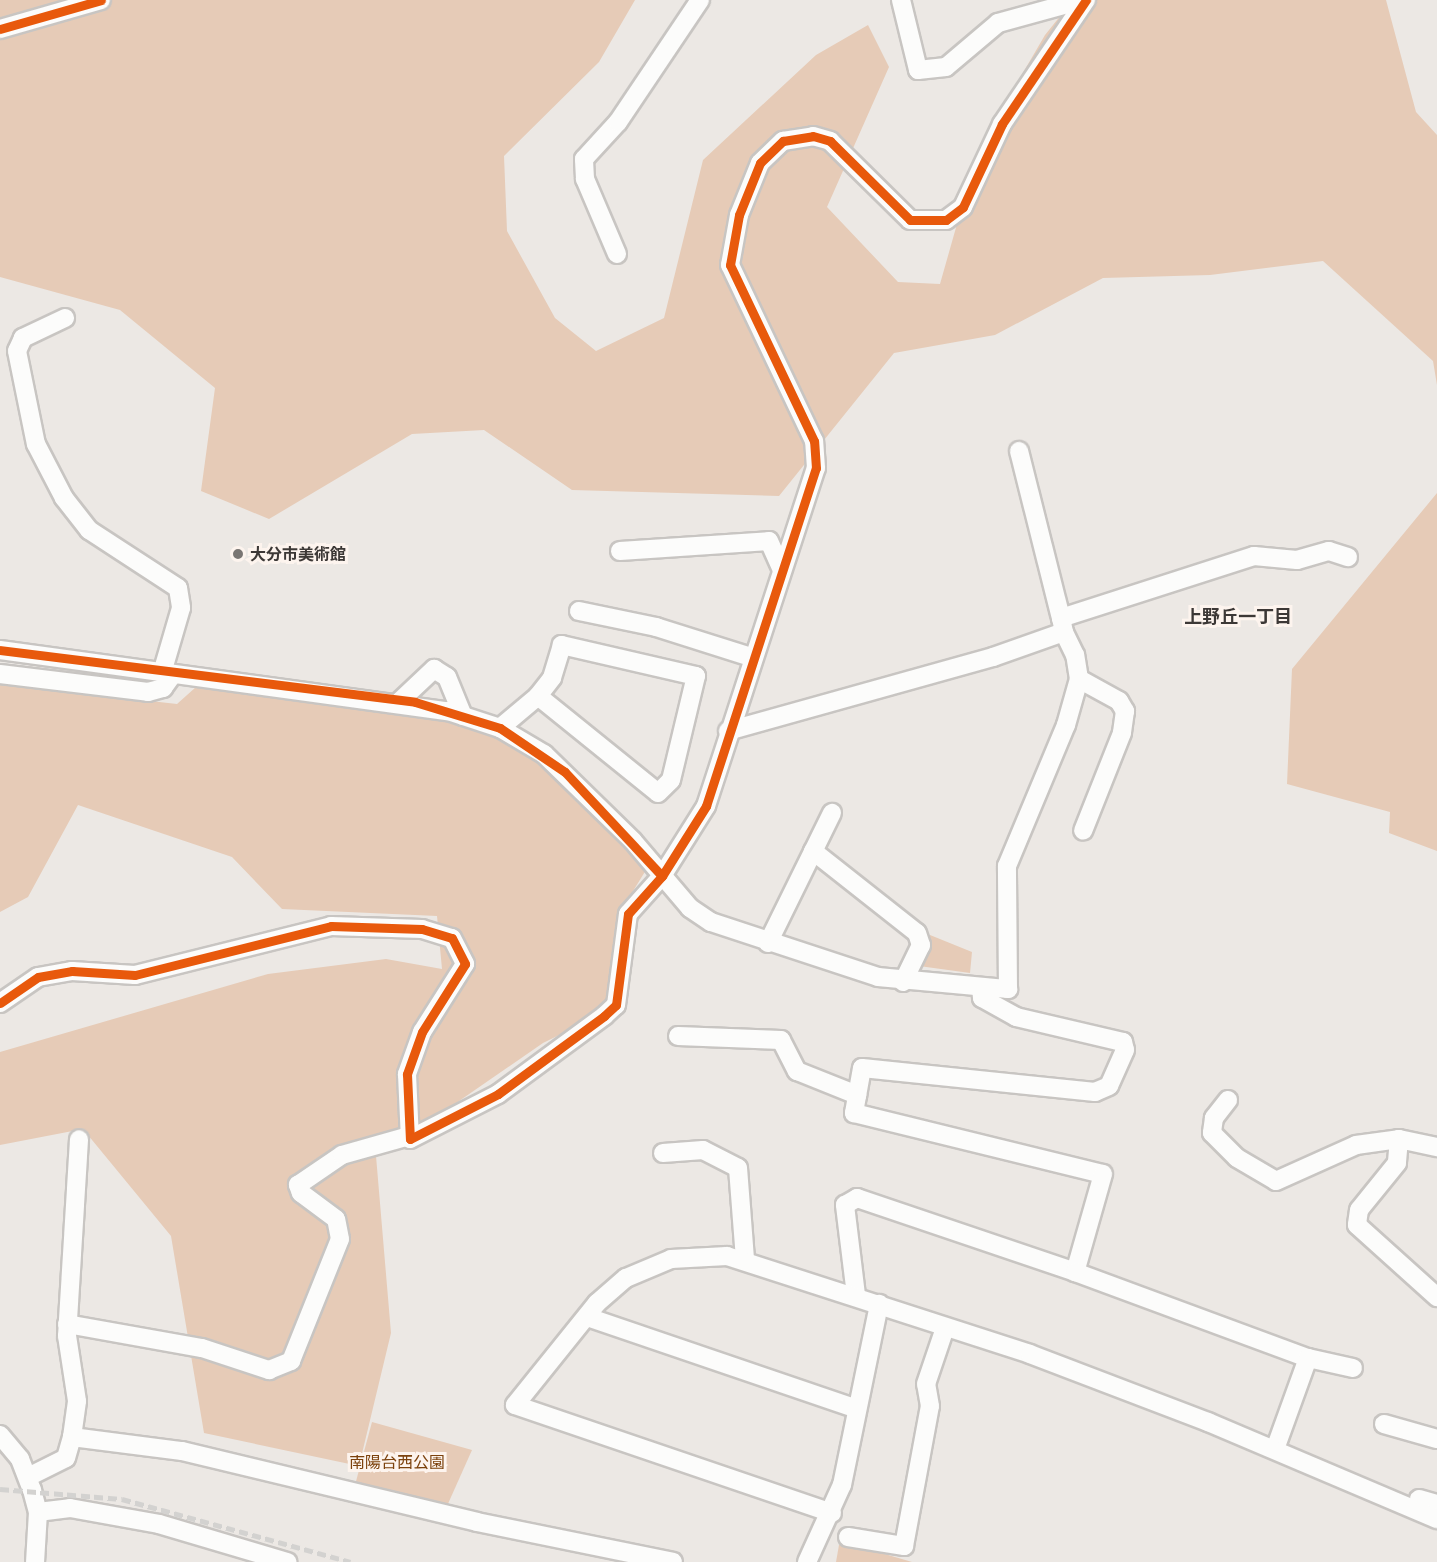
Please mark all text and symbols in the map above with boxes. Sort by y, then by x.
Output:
place label: 大分市美術館 [250,544,346,564]
marker: 大分市美術館 [231,547,245,561]
district label: 上野丘一丁目 [1184,605,1292,627]
park label: 南陽台西公園 [349,1452,445,1472]

